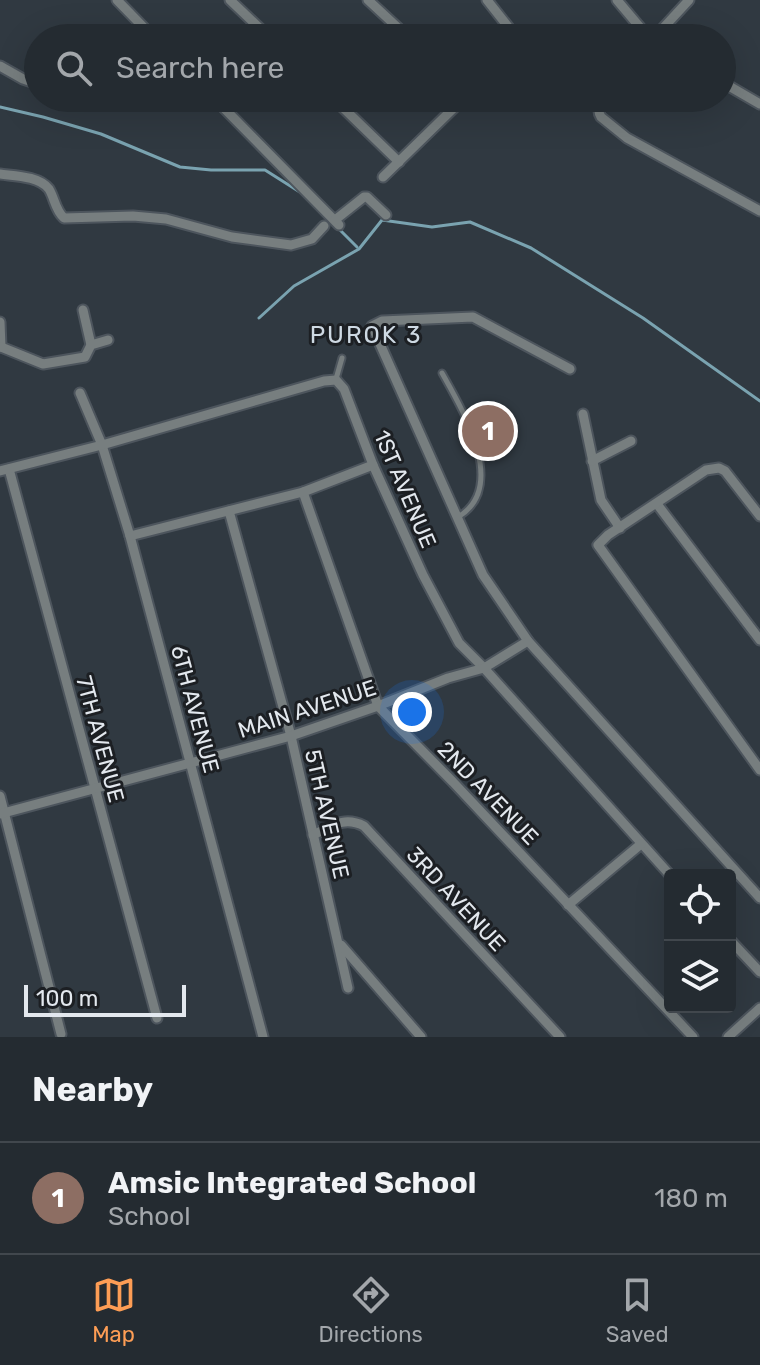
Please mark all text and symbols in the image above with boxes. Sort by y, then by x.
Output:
search box [24,24,736,112]
icon: search [52,46,96,90]
text: Search here [116,50,284,86]
district label: PUROK 3 [310,321,422,349]
pin: 1 [462,401,514,461]
street label: 1ST AVENUE [368,426,442,552]
street label: 6TH AVENUE [165,642,225,776]
street label: 7TH AVENUE [70,673,130,805]
street label: MAIN AVENUE [234,674,380,744]
your location [392,692,432,732]
street label: 2ND AVENUE [432,736,544,850]
street label: 5TH AVENUE [299,747,355,881]
street label: 3RD AVENUE [401,841,511,957]
map controls [664,869,736,1013]
button: locate [664,869,736,941]
button: layers [664,941,736,1013]
scale bar [24,981,186,1017]
text: 100 m [36,985,98,1012]
text: Nearby [32,1069,153,1110]
text: Amsic Integrated School [108,1165,476,1201]
text: 1 [52,1183,64,1214]
text: 180 m [654,1183,728,1214]
text: School [108,1201,191,1232]
tab: Map [92,1273,136,1348]
tab: Directions [319,1273,423,1348]
tab: Saved [606,1273,669,1348]

